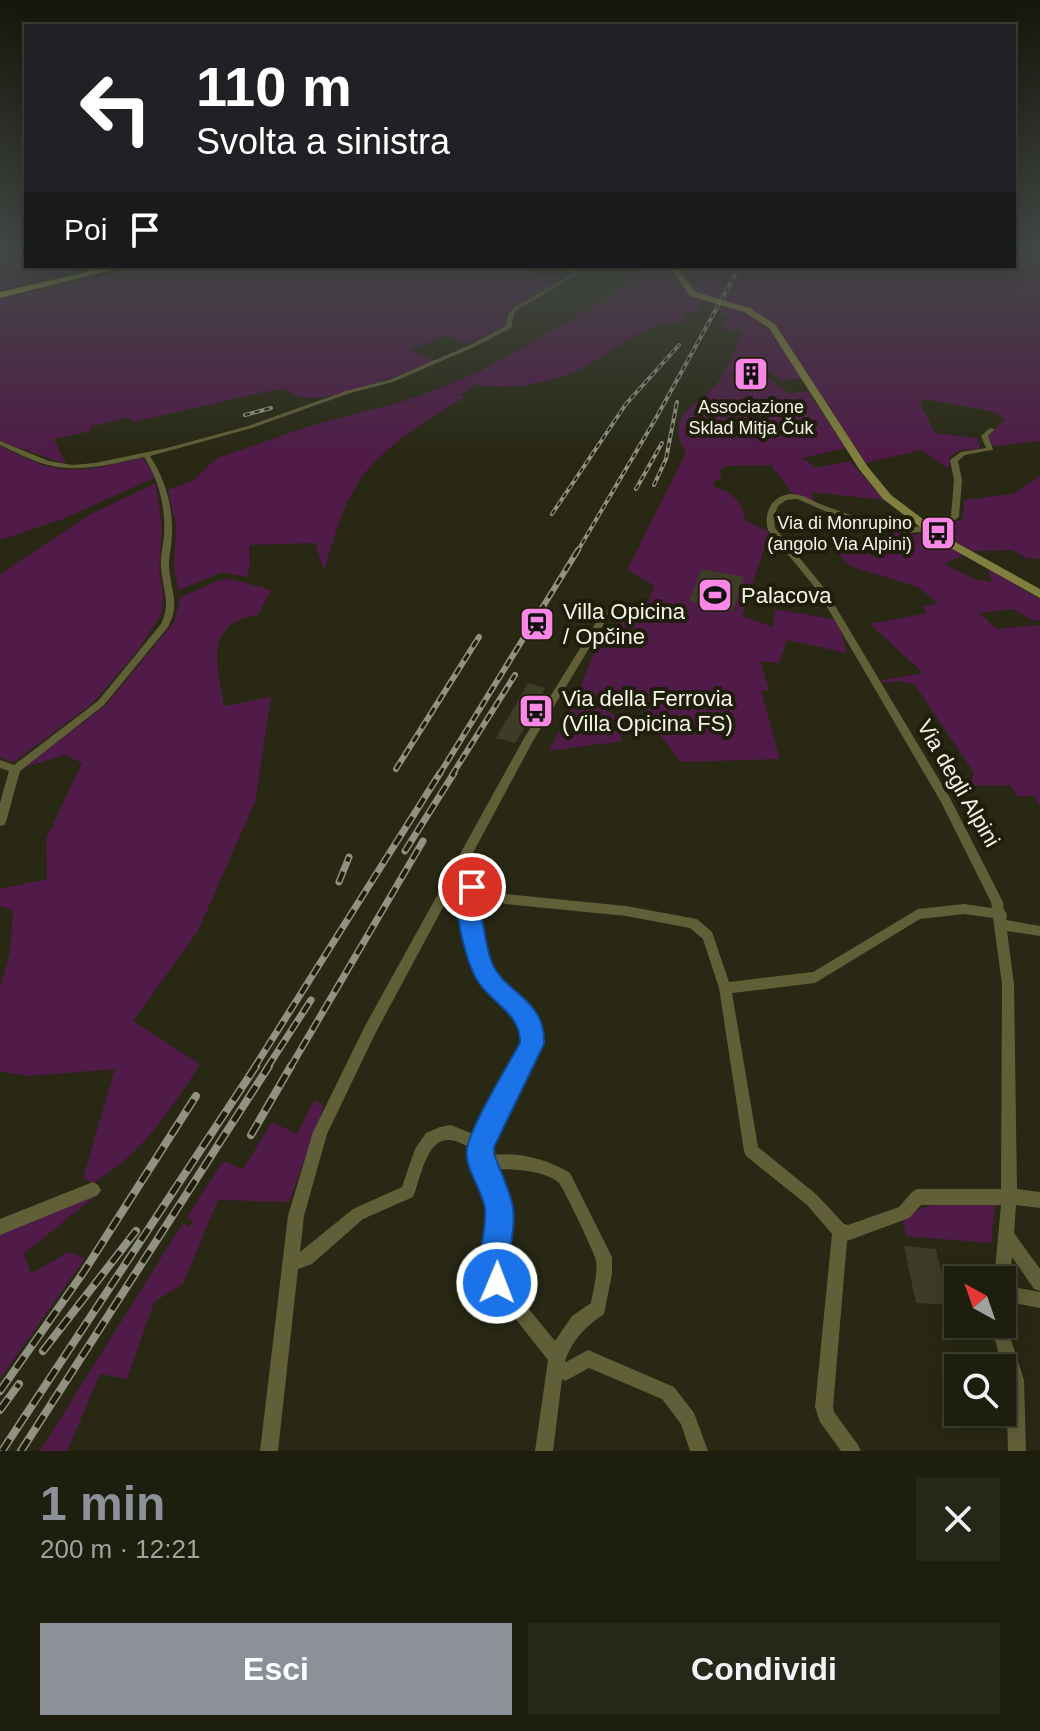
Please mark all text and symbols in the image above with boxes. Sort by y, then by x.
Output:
text: 110 m [196,55,352,118]
icon: left [64,56,168,160]
text: Svolta a sinistra [196,121,450,162]
icon: arrive [123,208,167,252]
text: Poi [64,213,107,246]
building icon: Associazione Sklad Mitja Čuk [732,355,770,393]
place label: Associazione Sklad Mitja Čuk [688,397,815,438]
place label: Via di Monrupino (angolo Via Alpini) [767,513,912,554]
bus stop icon: Via di Monrupino (angolo Via Alpini) [919,514,957,552]
sports icon: Palacova [696,576,734,614]
place label: Palacova [741,583,832,608]
place label: Villa Opicina / Opčine [563,599,686,649]
station icon: Villa Opicina / Opčine [518,605,556,643]
place label: Via della Ferrovia (Villa Opicina FS) [562,686,734,736]
bus stop icon: Via della Ferrovia (Villa Opicina FS) [517,692,555,730]
street label: Via degli Alpini [912,715,1005,851]
pin [438,853,506,921]
icon: arrive [450,865,494,909]
position arrow [455,1241,539,1325]
north arrow [944,1266,1016,1338]
map controls [944,1266,1016,1426]
button: search [944,1354,1016,1426]
text: 1 min [40,1477,165,1530]
button: close [916,1477,1000,1561]
text: 200 m · 12:21 [40,1534,200,1564]
button: Esci [40,1623,512,1715]
button: Condividi [528,1623,1000,1715]

